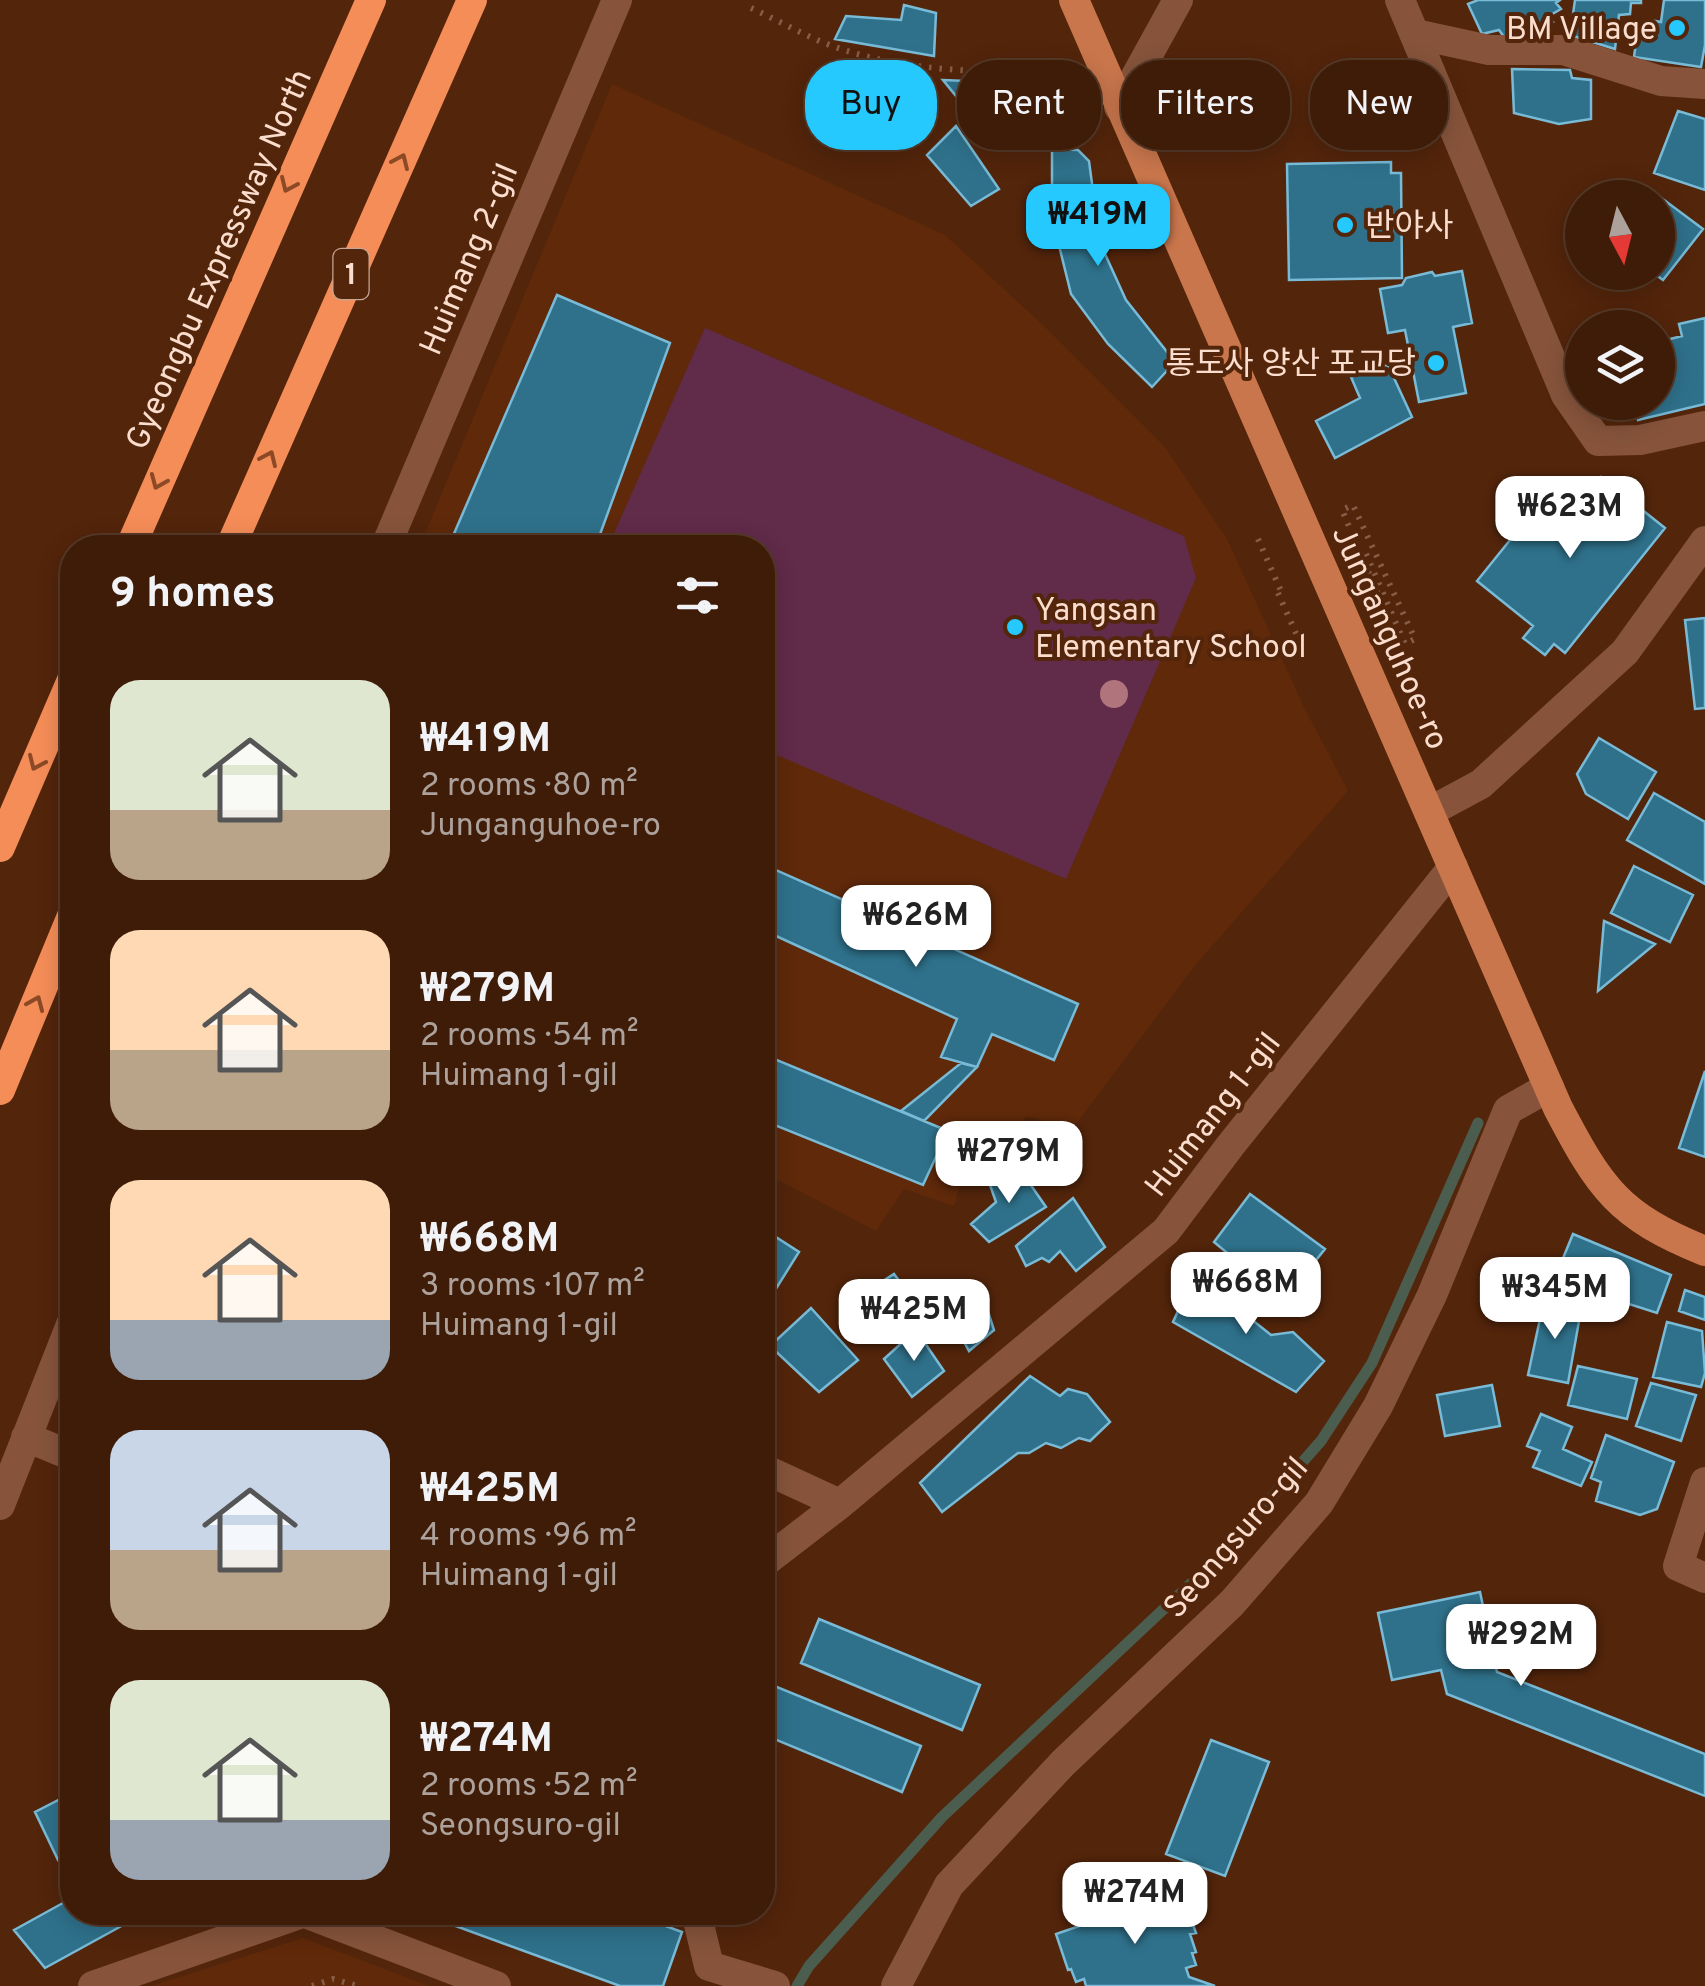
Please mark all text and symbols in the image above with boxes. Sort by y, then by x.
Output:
place label: BM Village [1506,11,1657,51]
marker: BM Village [1666,17,1688,39]
chip: Buy [805,60,937,150]
chip: Rent [957,60,1101,150]
chip: Filters [1121,60,1290,150]
chip: New [1310,60,1448,150]
street label: Gyeongbu Expressway North [119,64,323,457]
one-way arrow [389,153,409,171]
street label: Huimang 2-gil [412,158,529,362]
one-way arrow [280,175,300,193]
north arrow [1565,180,1675,290]
map controls [1565,180,1675,420]
pin: ₩419M [1028,184,1168,269]
text: ₩419M [1048,196,1148,236]
place label: 반야사 [1365,208,1453,248]
marker: 반야사 [1334,214,1356,236]
road number: 1 [334,249,368,299]
button: layers [1565,310,1675,420]
place label: 통도사 양산 포교당 [1165,346,1416,386]
marker: 통도사 양산 포교당 [1425,352,1447,374]
one-way arrow [257,450,277,468]
one-way arrow [149,473,169,490]
pin: ₩623M [1500,476,1640,561]
text: ₩623M [1517,488,1623,528]
street label: Junganguhoe-ro [1321,520,1455,756]
icon: filters [670,568,725,623]
text: 9 homes [110,569,275,622]
place label: Yangsan Elementary School [1035,592,1307,669]
marker: Yangsan Elementary School [1004,616,1026,638]
text: ₩419M [420,714,551,767]
icon: home [190,720,310,840]
one-way arrow [28,753,48,771]
text: 2 rooms · 80 m² [420,767,638,807]
text: Junganguhoe-ro [420,807,661,847]
pin: ₩626M [846,885,986,970]
text: ₩626M [863,897,969,937]
text: ₩279M [420,964,555,1017]
icon: home [190,970,310,1090]
one-way arrow [24,995,44,1013]
text: 2 rooms · 54 m² [420,1017,639,1057]
street label: Huimang 1-gil [1138,1026,1291,1206]
text: Huimang 1-gil [420,1057,618,1097]
pin: ₩279M [939,1121,1079,1206]
text: ₩279M [957,1133,1061,1173]
text: ₩668M [420,1214,559,1267]
icon: home [190,1220,310,1340]
pin: ₩668M [1176,1252,1316,1337]
pin: ₩345M [1485,1257,1625,1342]
text: ₩668M [1193,1264,1299,1304]
text: 3 rooms · 107 m² [420,1267,645,1307]
text: ₩345M [1502,1269,1608,1309]
pin: ₩425M [844,1279,984,1364]
text: ₩425M [861,1291,967,1331]
text: Huimang 1-gil [420,1307,618,1347]
street label: Seongsuro-gil [1156,1450,1318,1628]
text: ₩425M [420,1464,560,1517]
icon: home [190,1470,310,1590]
text: 4 rooms · 96 m² [420,1517,637,1557]
text: Huimang 1-gil [420,1557,618,1597]
pin: ₩292M [1451,1604,1591,1689]
text: ₩292M [1468,1616,1574,1656]
text: ₩274M [420,1714,553,1767]
icon: home [190,1720,310,1840]
text: 2 rooms · 52 m² [420,1767,637,1807]
text: Seongsuro-gil [420,1807,621,1847]
pin: ₩274M [1065,1862,1205,1947]
text: ₩274M [1084,1874,1186,1914]

